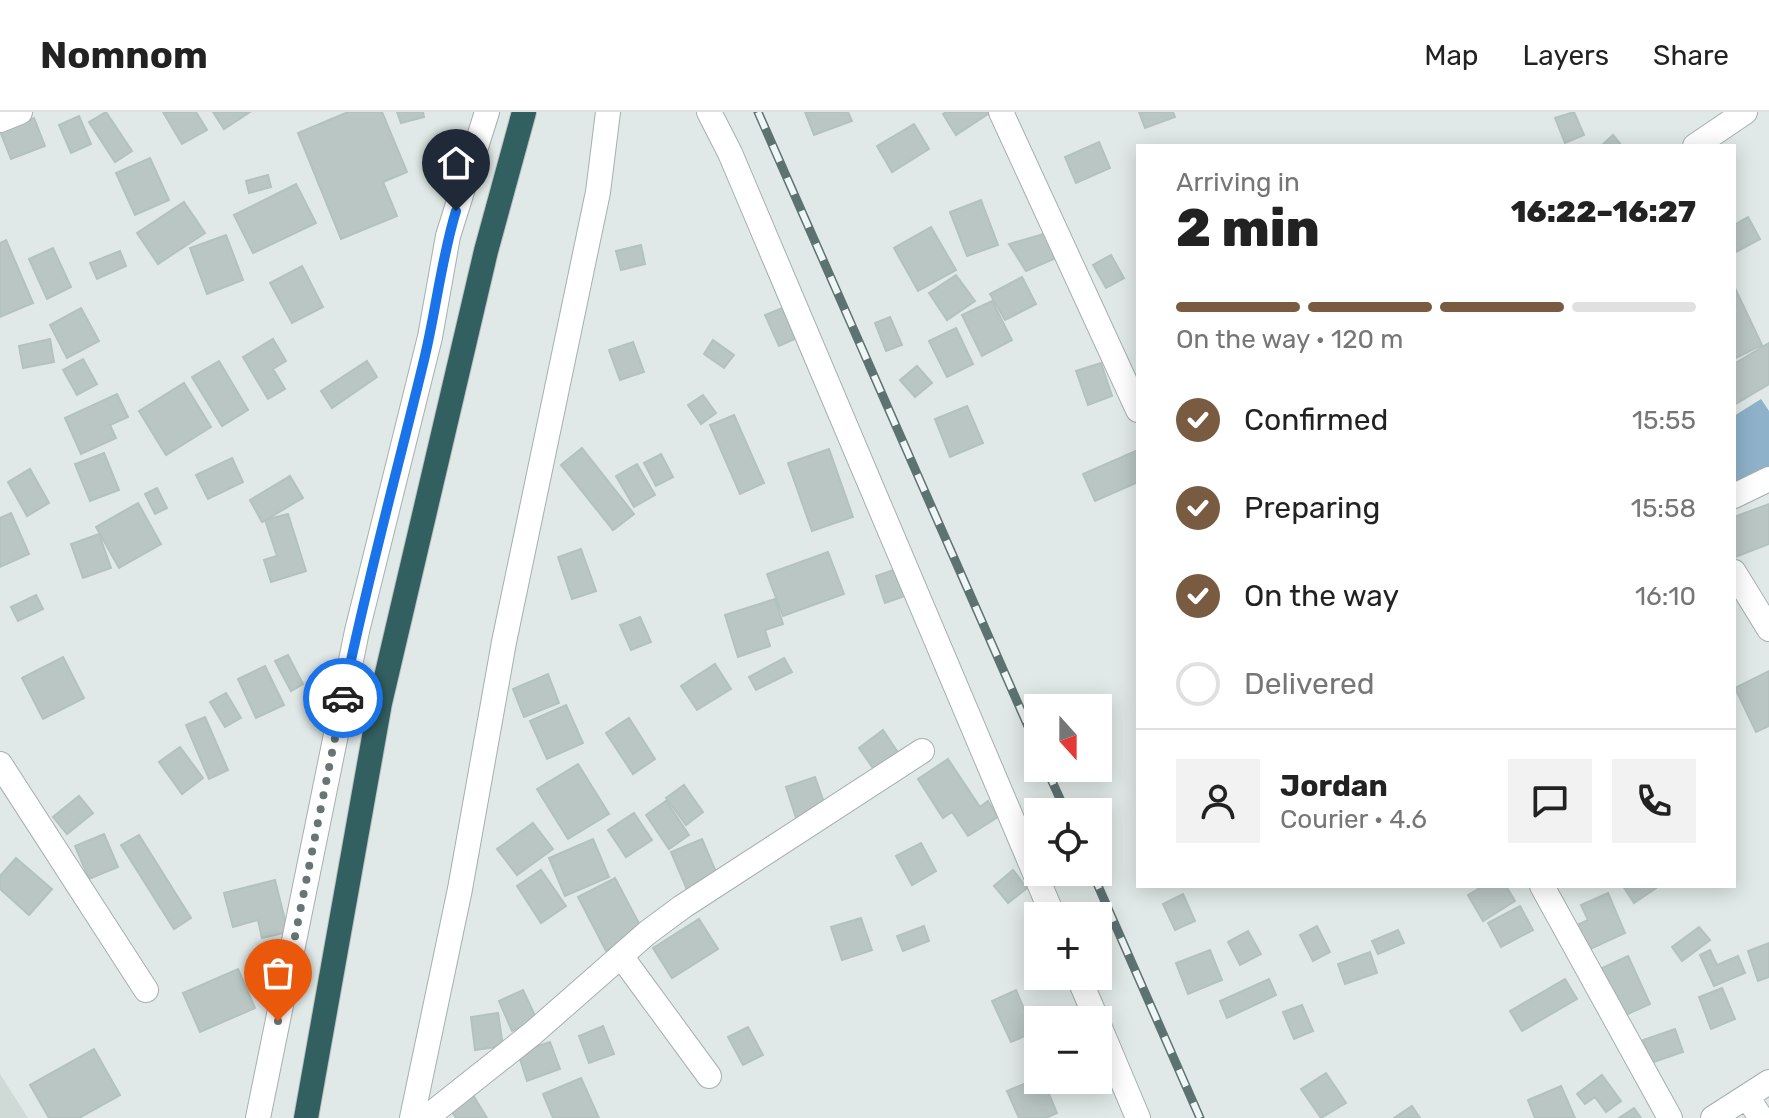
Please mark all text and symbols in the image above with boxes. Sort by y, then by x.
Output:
text: Nomnom [40,32,208,78]
text: Map [1424,39,1479,72]
text: Layers [1523,39,1609,72]
text: Share [1653,39,1729,72]
pin [422,129,490,211]
icon: home [434,141,478,185]
text: Arriving in [1176,167,1300,198]
text: 16:22–16:27 [1511,194,1696,230]
text: 2 min [1176,197,1320,259]
text: On the way · 120 m [1176,324,1403,355]
icon: check [1176,398,1220,442]
text: Confirmed [1244,402,1388,438]
text: 15:55 [1632,405,1696,436]
icon: check [1176,486,1220,530]
text: Preparing [1244,490,1380,526]
text: 15:58 [1631,493,1696,524]
icon: check [1176,574,1220,618]
text: On the way [1244,578,1399,614]
text: 16:10 [1635,581,1696,612]
courier [303,658,383,738]
text: Delivered [1244,666,1375,702]
icon: car [321,676,365,720]
north arrow [1024,694,1112,782]
map controls [1024,694,1112,1094]
button: person [1176,759,1260,843]
button: chat [1508,759,1592,843]
button: phone [1612,759,1696,843]
text: Jordan [1280,768,1388,804]
button: locate [1024,798,1112,886]
text: Courier · 4.6 [1280,804,1427,835]
button: + [1024,902,1112,990]
pin [244,939,312,1021]
icon: bag [256,951,300,995]
button: − [1024,1006,1112,1094]

